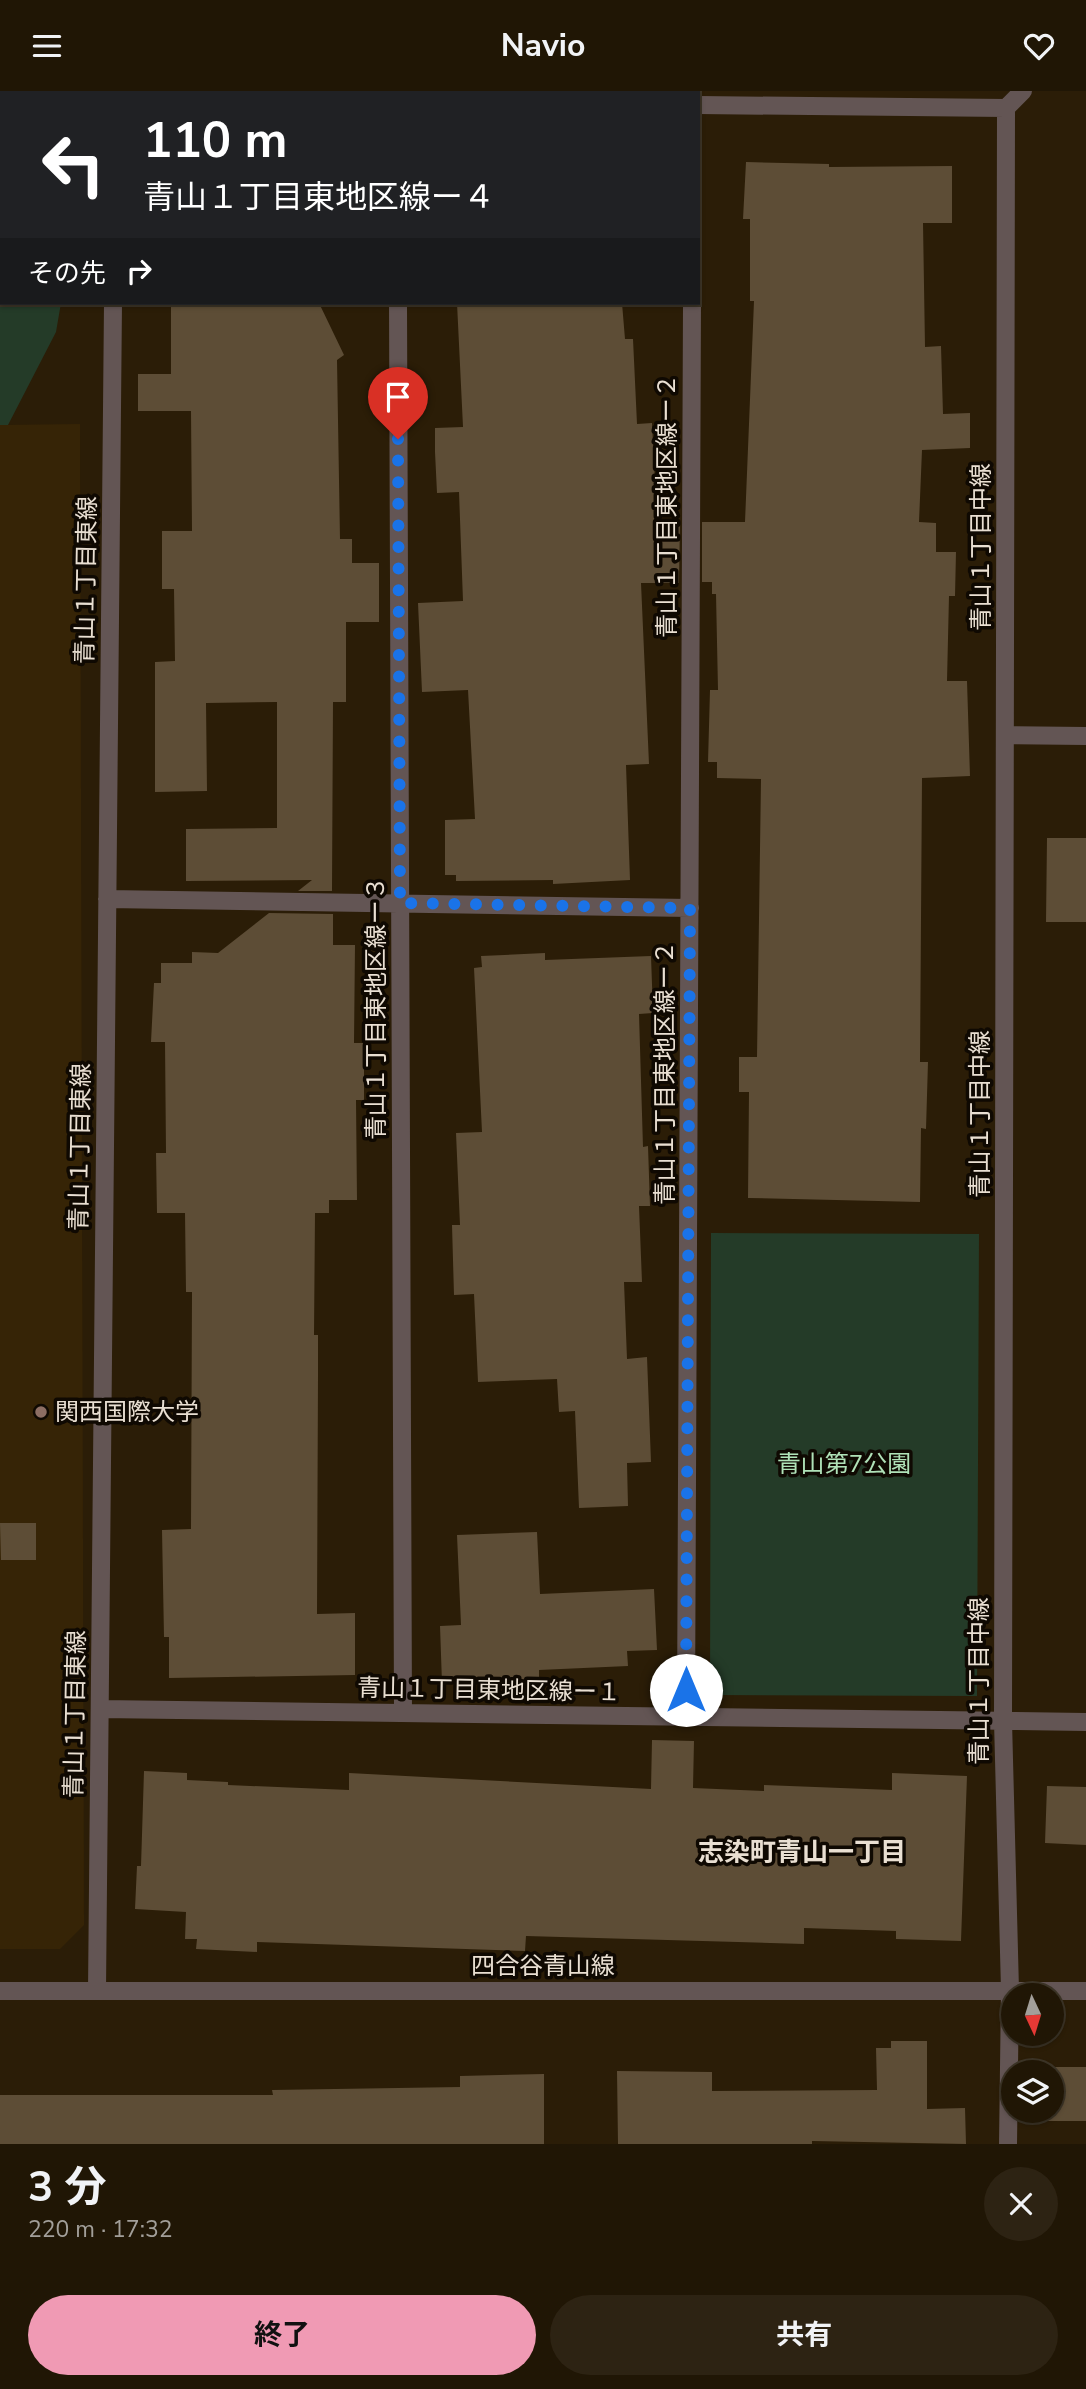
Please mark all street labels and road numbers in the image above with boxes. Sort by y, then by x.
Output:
street label: 青山１丁目東地区線ー２ [651,374,683,638]
street label: 青山１丁目中線 [965,463,997,631]
street label: 青山１丁目東線 [69,496,103,664]
street label: 青山１丁目東地区線ー３ [360,876,392,1140]
street label: 青山１丁目東地区線ー２ [649,941,681,1205]
street label: 青山１丁目中線 [964,1030,996,1198]
street label: 青山１丁目東線 [63,1063,97,1231]
street label: 青山１丁目中線 [963,1597,995,1765]
street label: 青山１丁目東線 [58,1630,92,1798]
street label: 青山１丁目東地区線ー１ [357,1672,621,1708]
street label: 四合谷青山線 [471,1950,615,1982]

